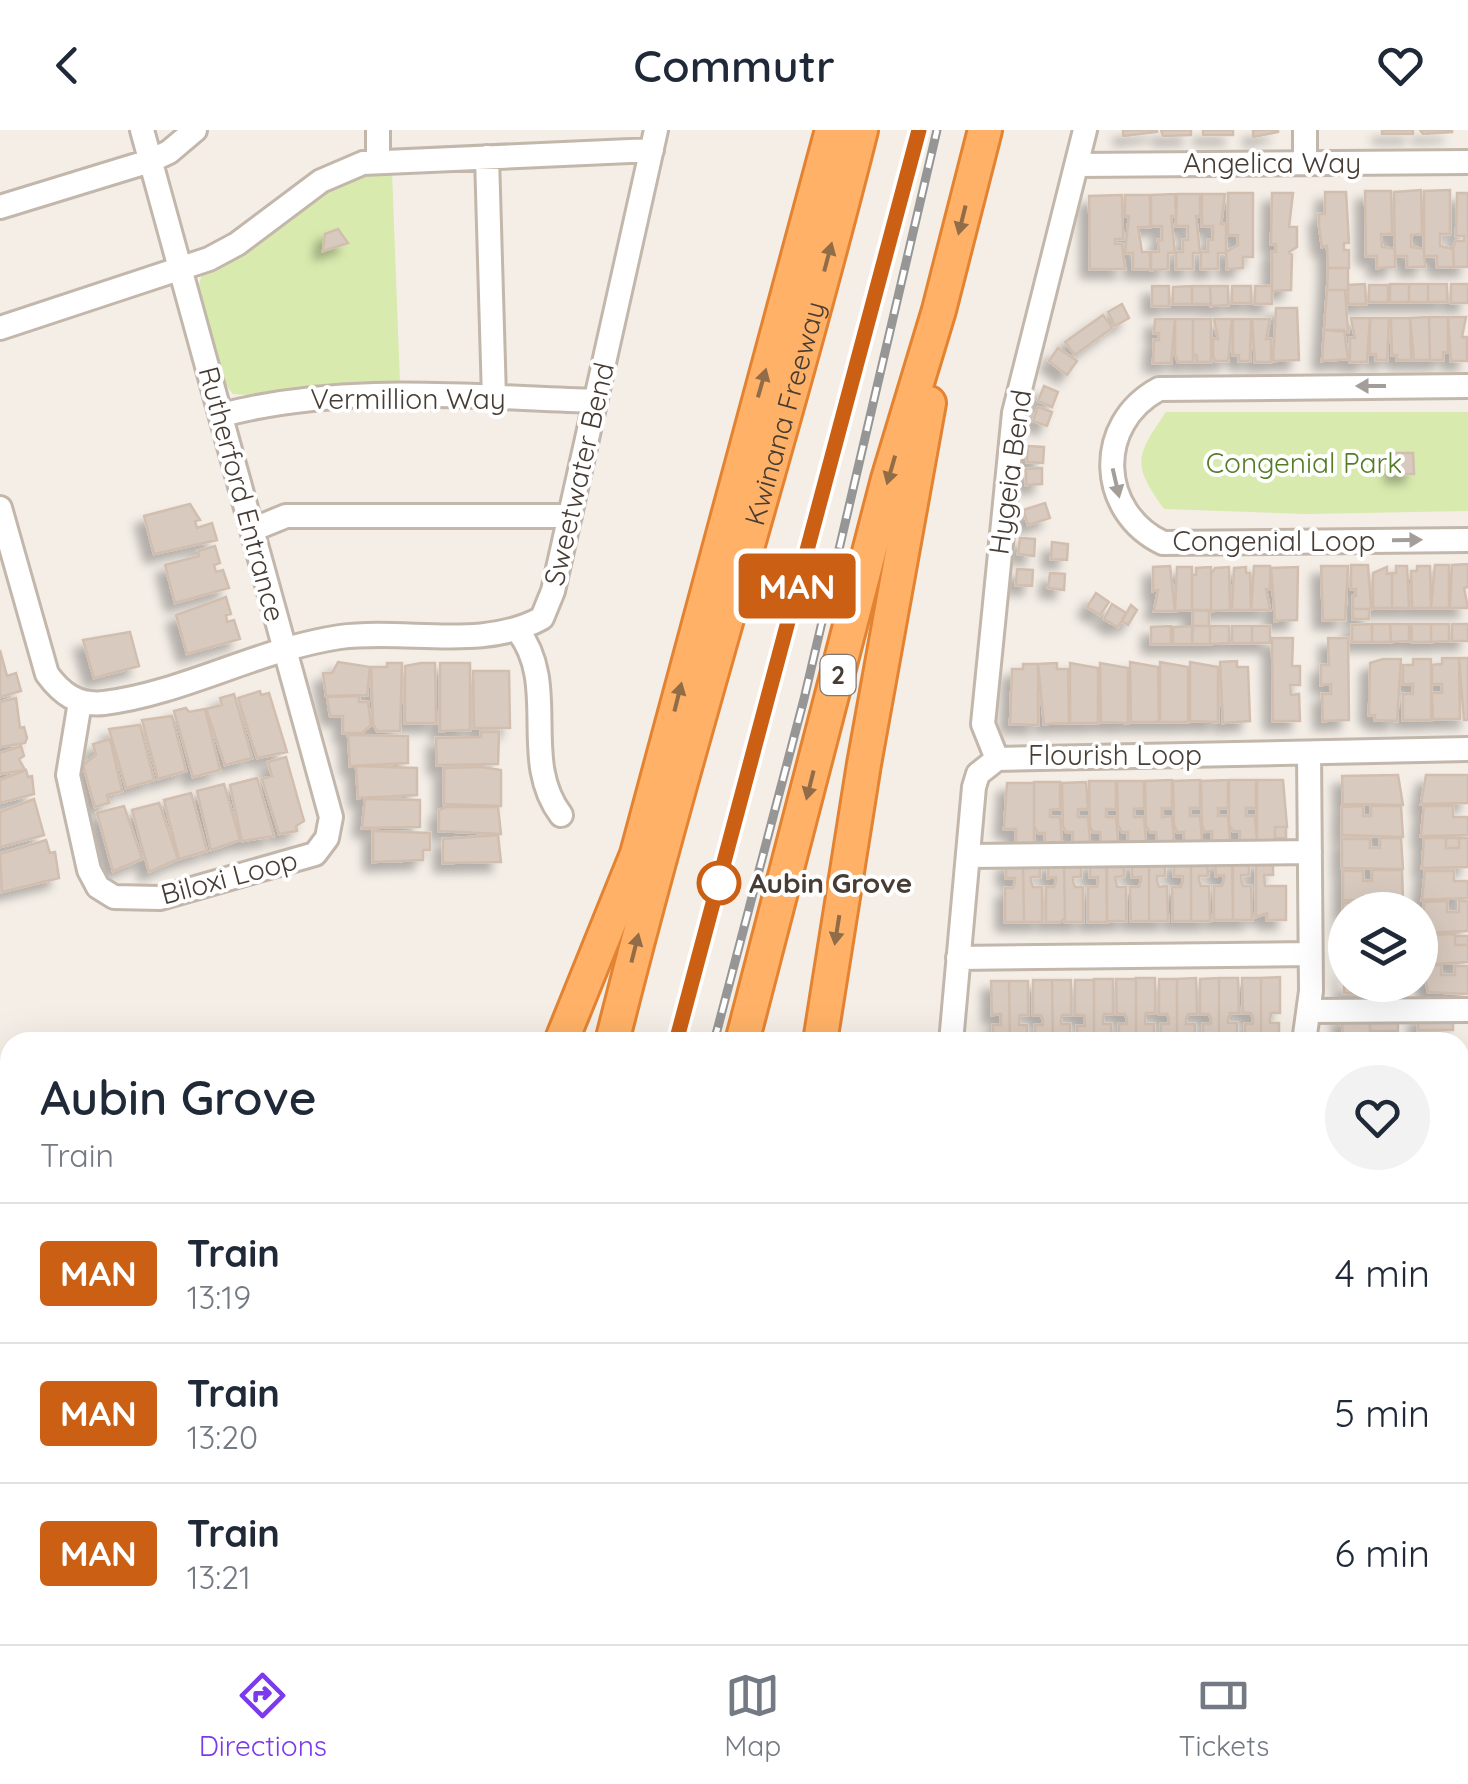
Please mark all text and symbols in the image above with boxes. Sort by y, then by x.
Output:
text: Commutr [633,37,835,93]
icon: back [40,38,95,93]
icon: heart [1373,38,1428,93]
street label: Angelica Way [1183,145,1361,180]
one-way arrow [954,205,970,236]
one-way arrow [820,241,836,272]
street label: Kwinana Freeway [736,297,832,529]
street label: Sweetwater Bend [536,359,621,589]
street label: Rutherford Entrance [192,362,293,625]
one-way arrow [755,367,770,398]
one-way arrow [1354,378,1386,394]
street label: Vermillion Way [310,381,506,416]
street label: Hygeia Bend [981,387,1038,557]
park label: Congenial Park [1206,445,1402,480]
one-way arrow [883,455,898,486]
one-way arrow [1109,468,1125,499]
street label: Congenial Loop [1172,523,1376,558]
one-way arrow [1391,532,1423,548]
line badge: MAN [740,554,854,618]
text: MAN [759,564,835,608]
road number: 2 [820,655,856,695]
one-way arrow [671,681,687,712]
street label: Flourish Loop [1028,737,1202,772]
one-way arrow [802,770,818,801]
street label: Biloxi Loop [157,842,301,912]
marker: Aubin Grove [698,862,740,904]
place label: Aubin Grove [749,865,912,900]
map controls [1328,892,1438,1002]
button: layers [1328,892,1438,1002]
one-way arrow [829,914,845,946]
one-way arrow [628,932,644,963]
button: heart [1325,1065,1430,1170]
text: Aubin Grove [40,1067,317,1127]
text: Train [40,1135,114,1175]
text: Train [187,1229,280,1277]
text: 4 min [1335,1249,1430,1297]
text: MAN [60,1251,137,1295]
text: 13:19 [187,1277,251,1317]
text: Train [187,1369,280,1417]
text: 5 min [1334,1389,1430,1437]
text: MAN [60,1391,137,1435]
text: 13:20 [187,1417,258,1457]
text: Train [187,1509,280,1557]
text: 6 min [1334,1529,1430,1577]
text: MAN [60,1531,137,1575]
text: 13:21 [187,1557,251,1597]
tab: Directions [199,1668,327,1763]
tab: Map [724,1668,781,1763]
tab: Tickets [1179,1668,1269,1763]

